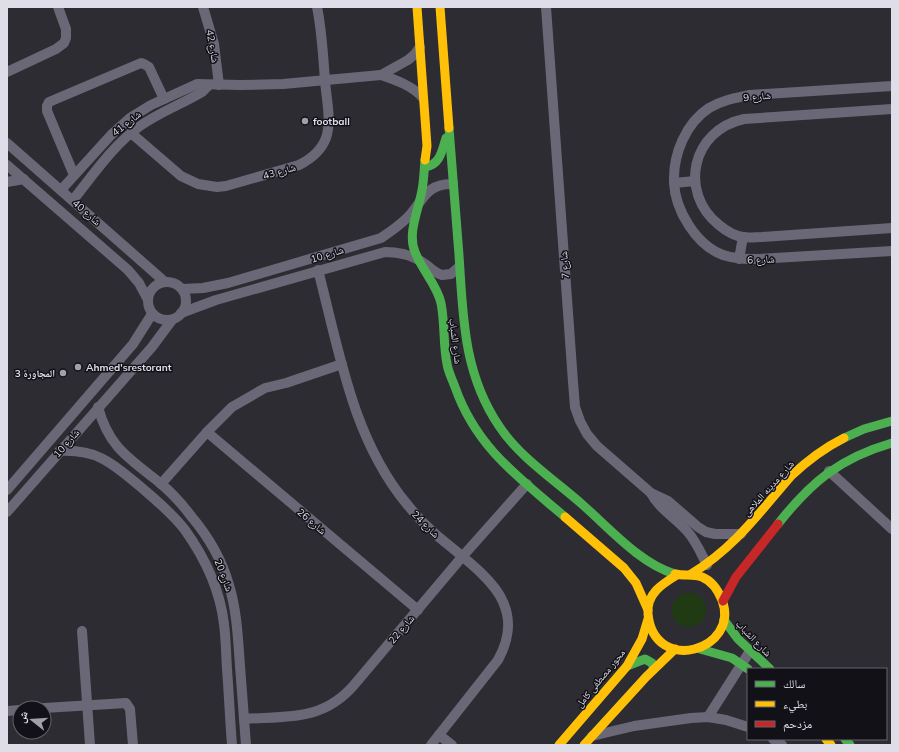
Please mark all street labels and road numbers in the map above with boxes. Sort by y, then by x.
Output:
street label: شارع 42 [203,28,222,64]
street label: شارع 9 [743,89,772,104]
street label: شارع 41 [109,108,144,139]
street label: شارع 43 [261,160,297,182]
street label: شارع 40 [70,196,104,229]
street label: شارع 10 [309,243,346,266]
street label: شارع 7 [557,250,572,279]
street label: شارع 6 [747,253,775,266]
street label: شارع الشباب [446,317,465,365]
street label: شارع 10 [50,426,83,460]
street label: شارع مدينه الملاهى [740,457,797,519]
street label: شارع 26 [295,506,329,537]
street label: شارع 24 [409,508,442,541]
street label: شارع 20 [211,557,236,594]
street label: شارع 22 [386,612,417,646]
street label: شارع الشباب [733,617,775,660]
street label: محور مصطفى كامل [573,646,628,710]

